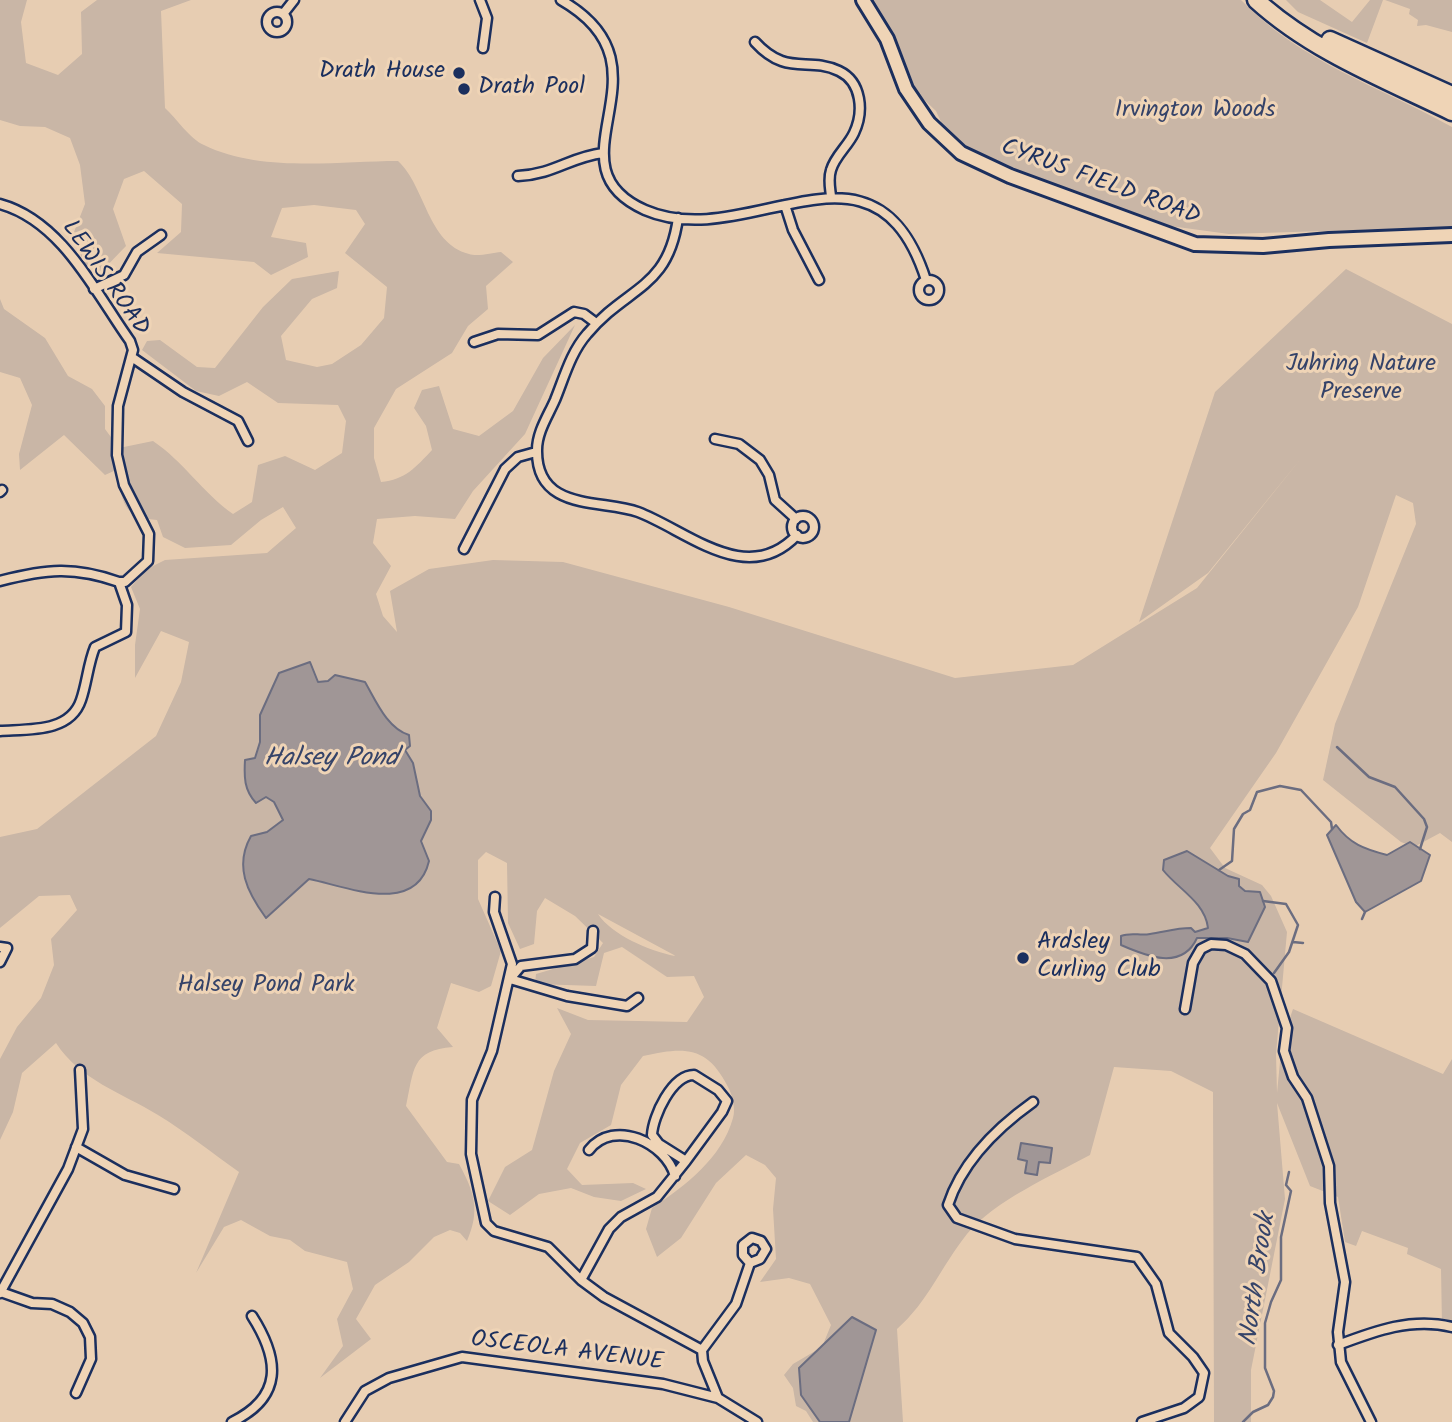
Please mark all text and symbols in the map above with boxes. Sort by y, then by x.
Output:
place label: Drath House [319,59,445,87]
marker: Drath House [451,65,467,81]
place label: Drath Pool [478,75,585,103]
marker: Drath Pool [456,81,472,97]
park label: Irvington Woods [1115,98,1275,126]
street label: CYRUS FIELD ROAD [996,135,1204,233]
street label: LEWIS ROAD [54,216,154,342]
park label: Juhring Nature Preserve [1286,352,1436,408]
water label: Halsey Pond [264,745,398,777]
place label: Ardsley Curling Club [1037,930,1161,986]
marker: Ardsley Curling Club [1015,950,1031,966]
park label: Halsey Pond Park [178,973,354,1001]
water label: North Brook [1235,1212,1285,1348]
street label: OSCEOLA AVENUE [469,1327,665,1379]

